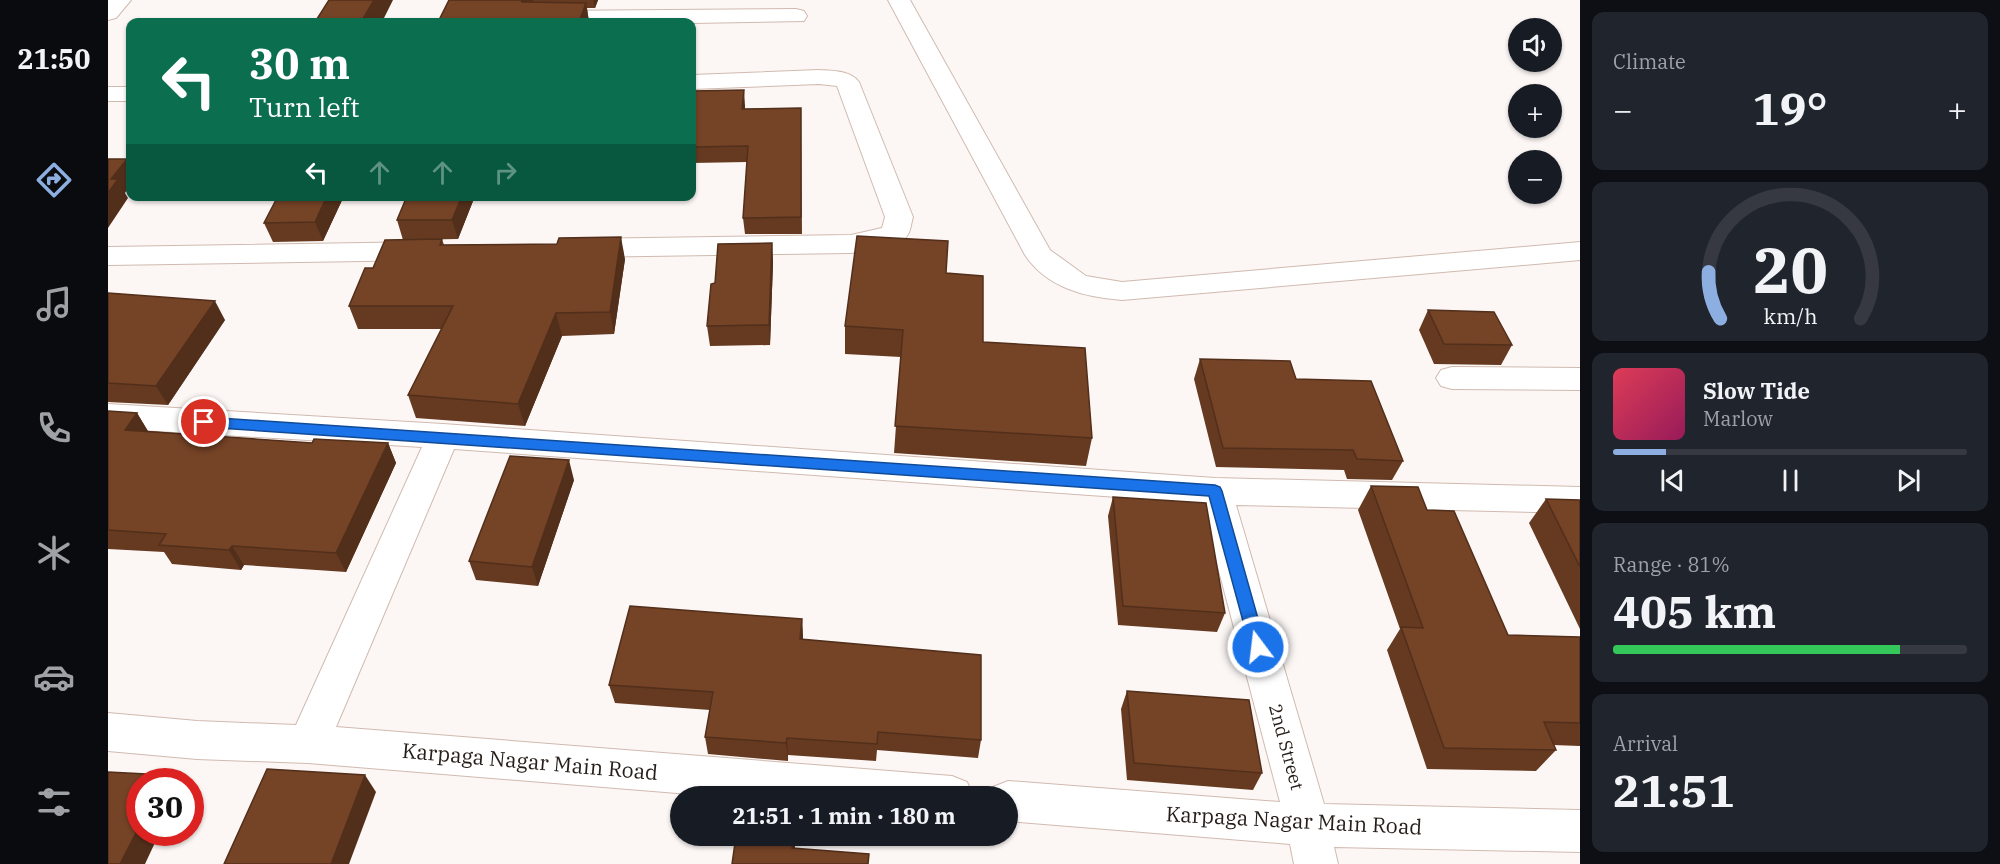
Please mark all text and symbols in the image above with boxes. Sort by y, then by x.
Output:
map controls [1508,18,1562,204]
button: sound [1508,18,1562,72]
text: 30 m [249,36,350,91]
text: 21:50 [18,41,90,76]
icon: left [150,42,228,120]
text: Climate [1613,48,1686,75]
text: 19° [1752,79,1828,137]
button: + [1508,84,1562,138]
text: − [1613,88,1633,131]
text: + [1947,88,1967,131]
text: Turn left [249,89,360,124]
button: − [1508,150,1562,204]
icon: left [300,156,333,189]
icon: ahead [363,156,396,189]
icon: ahead [426,156,459,189]
icon: right [489,156,522,189]
icon: directions [33,159,75,201]
text: 20 [1753,229,1827,310]
icon: music [33,283,75,325]
text: km/h [1763,302,1817,330]
text: Slow Tide [1703,376,1810,405]
pin [178,396,229,447]
icon: arrive [187,405,220,438]
text: Marlow [1703,405,1773,432]
icon: phone [33,407,75,449]
icon: previous [1656,464,1689,497]
icon: pause [1774,464,1807,497]
icon: next [1892,464,1925,497]
icon: climate [33,532,75,574]
text: Range · 81% [1613,551,1730,578]
text: 405 km [1613,582,1776,640]
position arrow [1226,615,1290,679]
icon: car [33,656,75,698]
street label: 2nd Street [1264,701,1309,792]
text: Arrival [1613,730,1678,757]
street label: Karpaga Nagar Main Road [401,736,659,786]
text: 21:51 [1613,761,1735,819]
speed limit sign: 30 [126,768,204,846]
icon: filters [33,781,75,823]
street label: Karpaga Nagar Main Road [1165,799,1423,841]
text: 21:51 · 1 min · 180 m [732,801,956,830]

